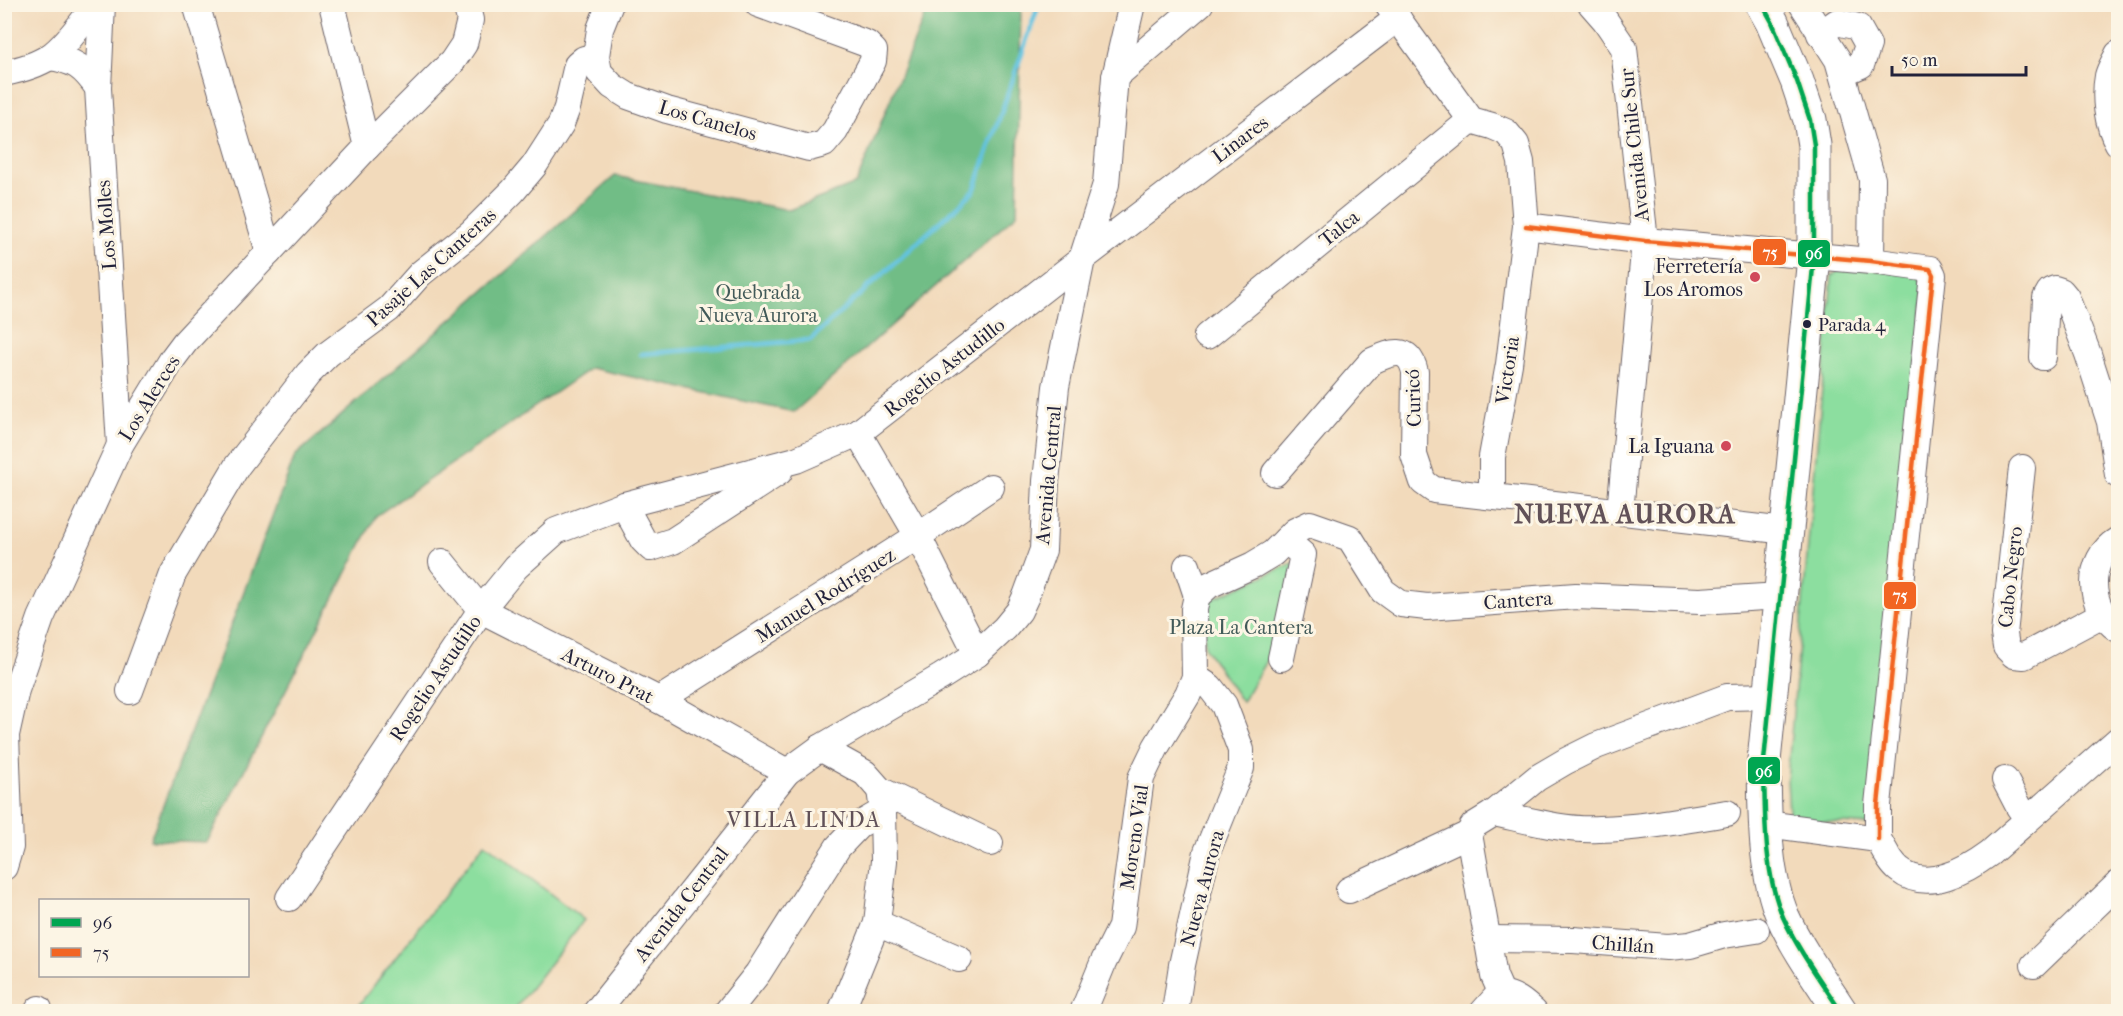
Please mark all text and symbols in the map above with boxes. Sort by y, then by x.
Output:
scale bar [1892,39,2026,77]
text: 50 m [1901,50,1938,71]
street label: Avenida Chile Sur [1615,67,1654,224]
street label: Los Canelos [656,96,760,145]
street label: Linares [1208,111,1273,168]
street label: Los Molles [92,179,121,271]
street label: Pasaje Las Canteras [362,203,501,332]
street label: Talca [1315,205,1364,251]
line badge: 75 [1752,238,1787,266]
line badge: 96 [1797,239,1831,268]
text: 75 [1762,243,1777,262]
text: 96 [1804,244,1823,264]
place label: Ferretería Los Aromos [1644,255,1744,301]
marker: Ferretería Los Aromos [1748,270,1762,284]
park label: Quebrada Nueva Aurora [698,281,818,327]
street label: Rogelio Astudillo [879,313,1009,422]
place label: Parada 4 [1818,315,1886,336]
marker: Parada 4 [1801,318,1813,330]
street label: Victoria [1491,334,1524,407]
street label: Los Alerces [114,351,185,445]
street label: Curicó [1401,369,1426,427]
street label: Avenida Central [1031,404,1066,546]
place label: La Iguana [1628,435,1715,458]
marker: La Iguana [1719,439,1733,453]
district label: NUEVA AURORA [1514,499,1736,530]
street label: Cabo Negro [1994,525,2027,629]
street label: Manuel Rodríguez [751,543,899,648]
line badge: 75 [1883,581,1917,610]
text: 75 [1892,586,1907,605]
street label: Cantera [1483,587,1554,614]
street label: Rogelio Astudillo [385,611,486,746]
park label: Plaza La Cantera [1169,616,1314,639]
street label: Arturo Prat [557,642,657,708]
line badge: 96 [1747,756,1781,785]
text: 96 [1754,762,1773,782]
street label: Moreno Vial [1116,783,1153,891]
district label: VILLA LINDA [726,807,881,833]
street label: Nueva Aurora [1176,827,1229,949]
street label: Avenida Central [629,842,734,967]
legend [39,899,249,977]
text: 96 [93,913,112,934]
street label: Chillán [1591,931,1655,958]
text: 75 [93,943,110,964]

